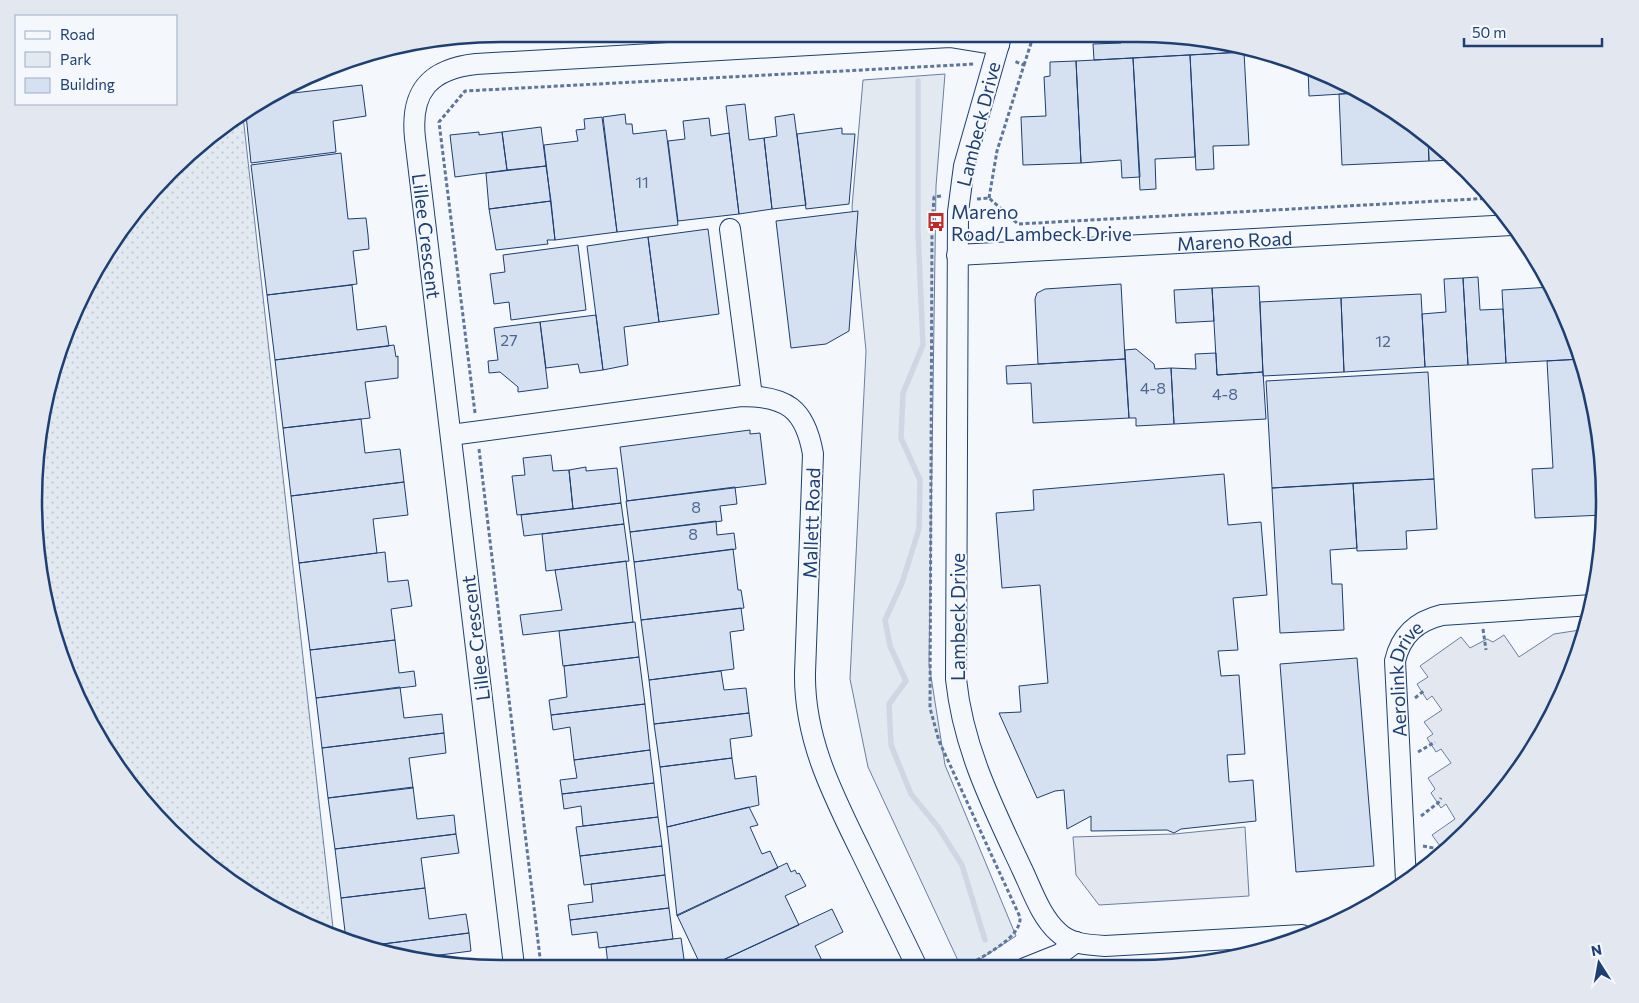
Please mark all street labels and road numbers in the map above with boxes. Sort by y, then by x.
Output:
street label: Lambeck Drive [951,59,1005,189]
street label: Lillee Crescent [408,172,446,300]
street label: Mareno Road [1176,225,1293,255]
street label: Mallett Road [798,467,824,579]
street label: Lambeck Drive [946,553,969,681]
street label: Lillee Crescent [456,574,494,702]
street label: Aerolink Drive [1384,615,1427,738]

